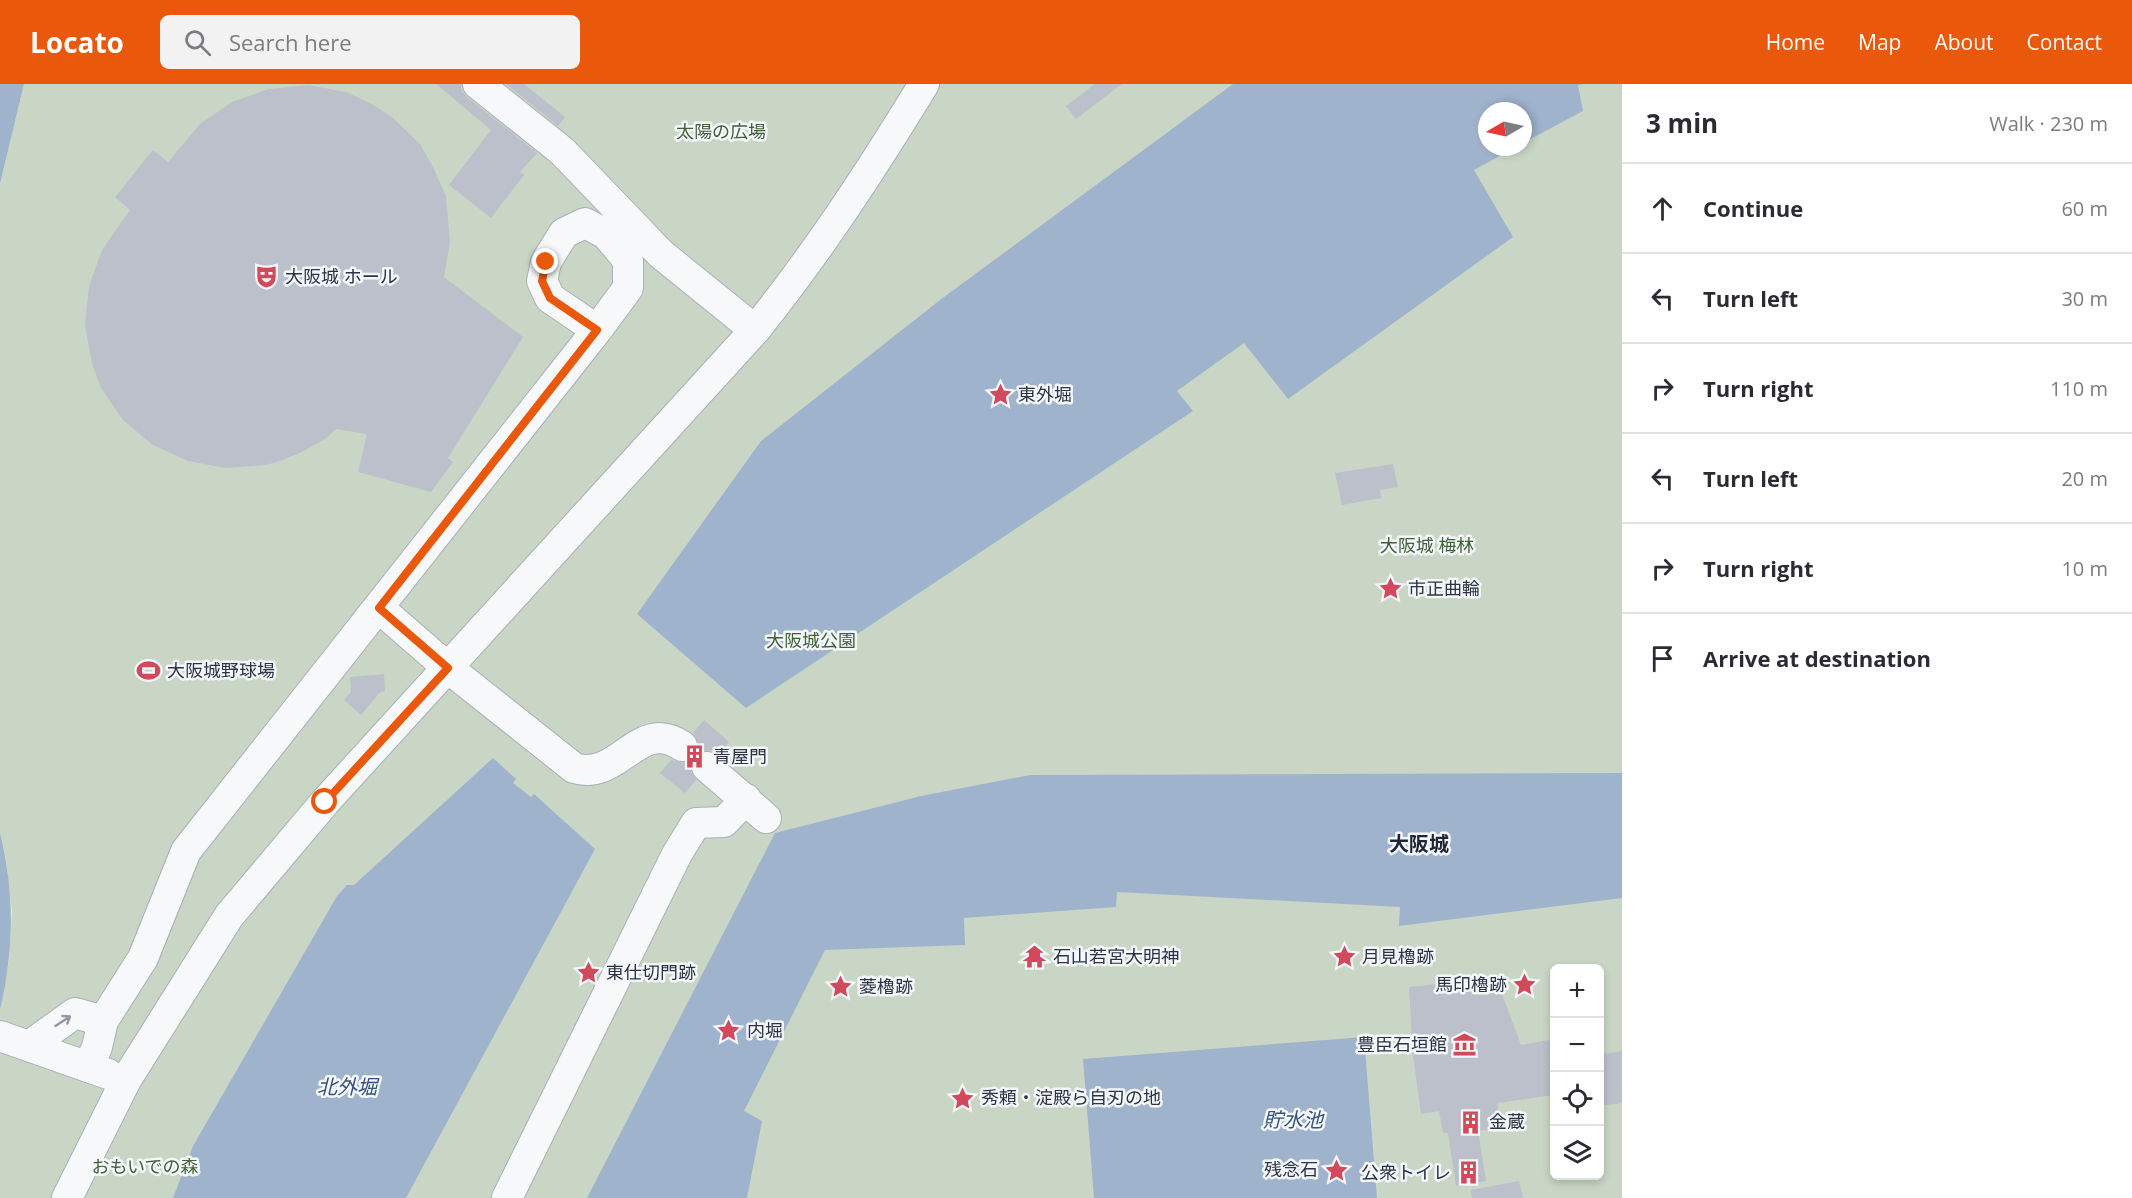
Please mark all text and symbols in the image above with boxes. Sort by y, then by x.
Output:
search box [160,15,580,69]
text: Locato [30,23,124,61]
icon: search [181,26,214,59]
text: Search here [229,27,352,57]
text: Home [1766,28,1825,56]
text: Map [1858,28,1901,56]
text: About [1934,28,1994,56]
text: Contact [2027,28,2102,56]
north arrow [1478,102,1532,156]
text: 3 min [1646,105,1718,141]
text: Walk · 230 m [1989,110,2108,137]
park label: 太陽の広場 [676,119,766,143]
icon: ahead [1646,192,1679,225]
text: Continue [1703,193,1803,223]
text: 60 m [2061,195,2108,222]
route end [532,248,558,274]
theatre icon: 大阪城 ホール [254,264,280,290]
place label: 大阪城 ホール [285,264,398,288]
icon: left [1646,282,1679,315]
text: Turn left [1703,283,1798,313]
text: 30 m [2061,285,2108,312]
icon: right [1646,372,1679,405]
text: Turn right [1703,373,1814,403]
text: 110 m [2050,375,2108,402]
place icon: 東外堀 [987,382,1013,408]
place label: 東外堀 [1018,382,1072,406]
icon: left [1646,462,1679,495]
text: Turn left [1703,463,1798,493]
text: 20 m [2061,465,2108,492]
park label: 大阪城 梅林 [1380,533,1474,557]
icon: right [1646,552,1679,585]
text: Turn right [1703,553,1814,583]
text: 10 m [2061,555,2108,582]
place icon: 市正曲輪 [1377,576,1403,602]
place label: 市正曲輪 [1408,576,1480,600]
park label: 大阪城公園 [766,628,856,652]
icon: arrive [1646,642,1679,675]
text: Arrive at destination [1703,643,1931,673]
sports icon: 大阪城野球場 [136,658,162,684]
place label: 大阪城野球場 [167,658,275,682]
building icon: 青屋門 [682,744,708,770]
place label: 青屋門 [713,744,767,768]
route start [311,788,337,814]
district label: 大阪城 [1389,830,1449,857]
temple icon: 石山若宮大明神 [1022,944,1048,970]
place label: 石山若宮大明神 [1053,944,1179,968]
place icon: 月見櫓跡 [1331,944,1357,970]
place label: 月見櫓跡 [1362,944,1434,968]
place icon: 東仕切門跡 [575,960,601,986]
place label: 東仕切門跡 [606,960,696,984]
map controls [1550,964,1604,1180]
button: + [1550,964,1604,1018]
place label: 馬印櫓跡 [1435,972,1507,996]
place icon: 馬印櫓跡 [1512,972,1538,998]
place icon: 菱櫓跡 [828,974,854,1000]
place label: 菱櫓跡 [859,974,913,998]
one-way arrow [55,1015,71,1027]
place icon: 内堀 [716,1018,742,1044]
place label: 内堀 [747,1018,783,1042]
button: − [1550,1018,1604,1072]
place label: 豊臣石垣館 [1357,1032,1447,1056]
museum icon: 豊臣石垣館 [1452,1032,1478,1058]
button: locate [1550,1072,1604,1126]
water label: 北外堀 [317,1073,380,1100]
place icon: 秀頼・淀殿ら自刃の地 [950,1085,976,1111]
place label: 秀頼・淀殿ら自刃の地 [981,1085,1161,1109]
water label: 貯水池 [1263,1106,1325,1133]
building icon: 金蔵 [1458,1109,1484,1135]
place label: 金蔵 [1489,1109,1525,1133]
button: layers [1550,1126,1604,1180]
park label: おもいでの森 [91,1154,199,1178]
place label: 残念石 [1264,1157,1318,1181]
place icon: 残念石 [1323,1157,1349,1183]
place label: 公衆トイレ [1361,1160,1451,1184]
building icon: 公衆トイレ [1456,1160,1482,1186]

